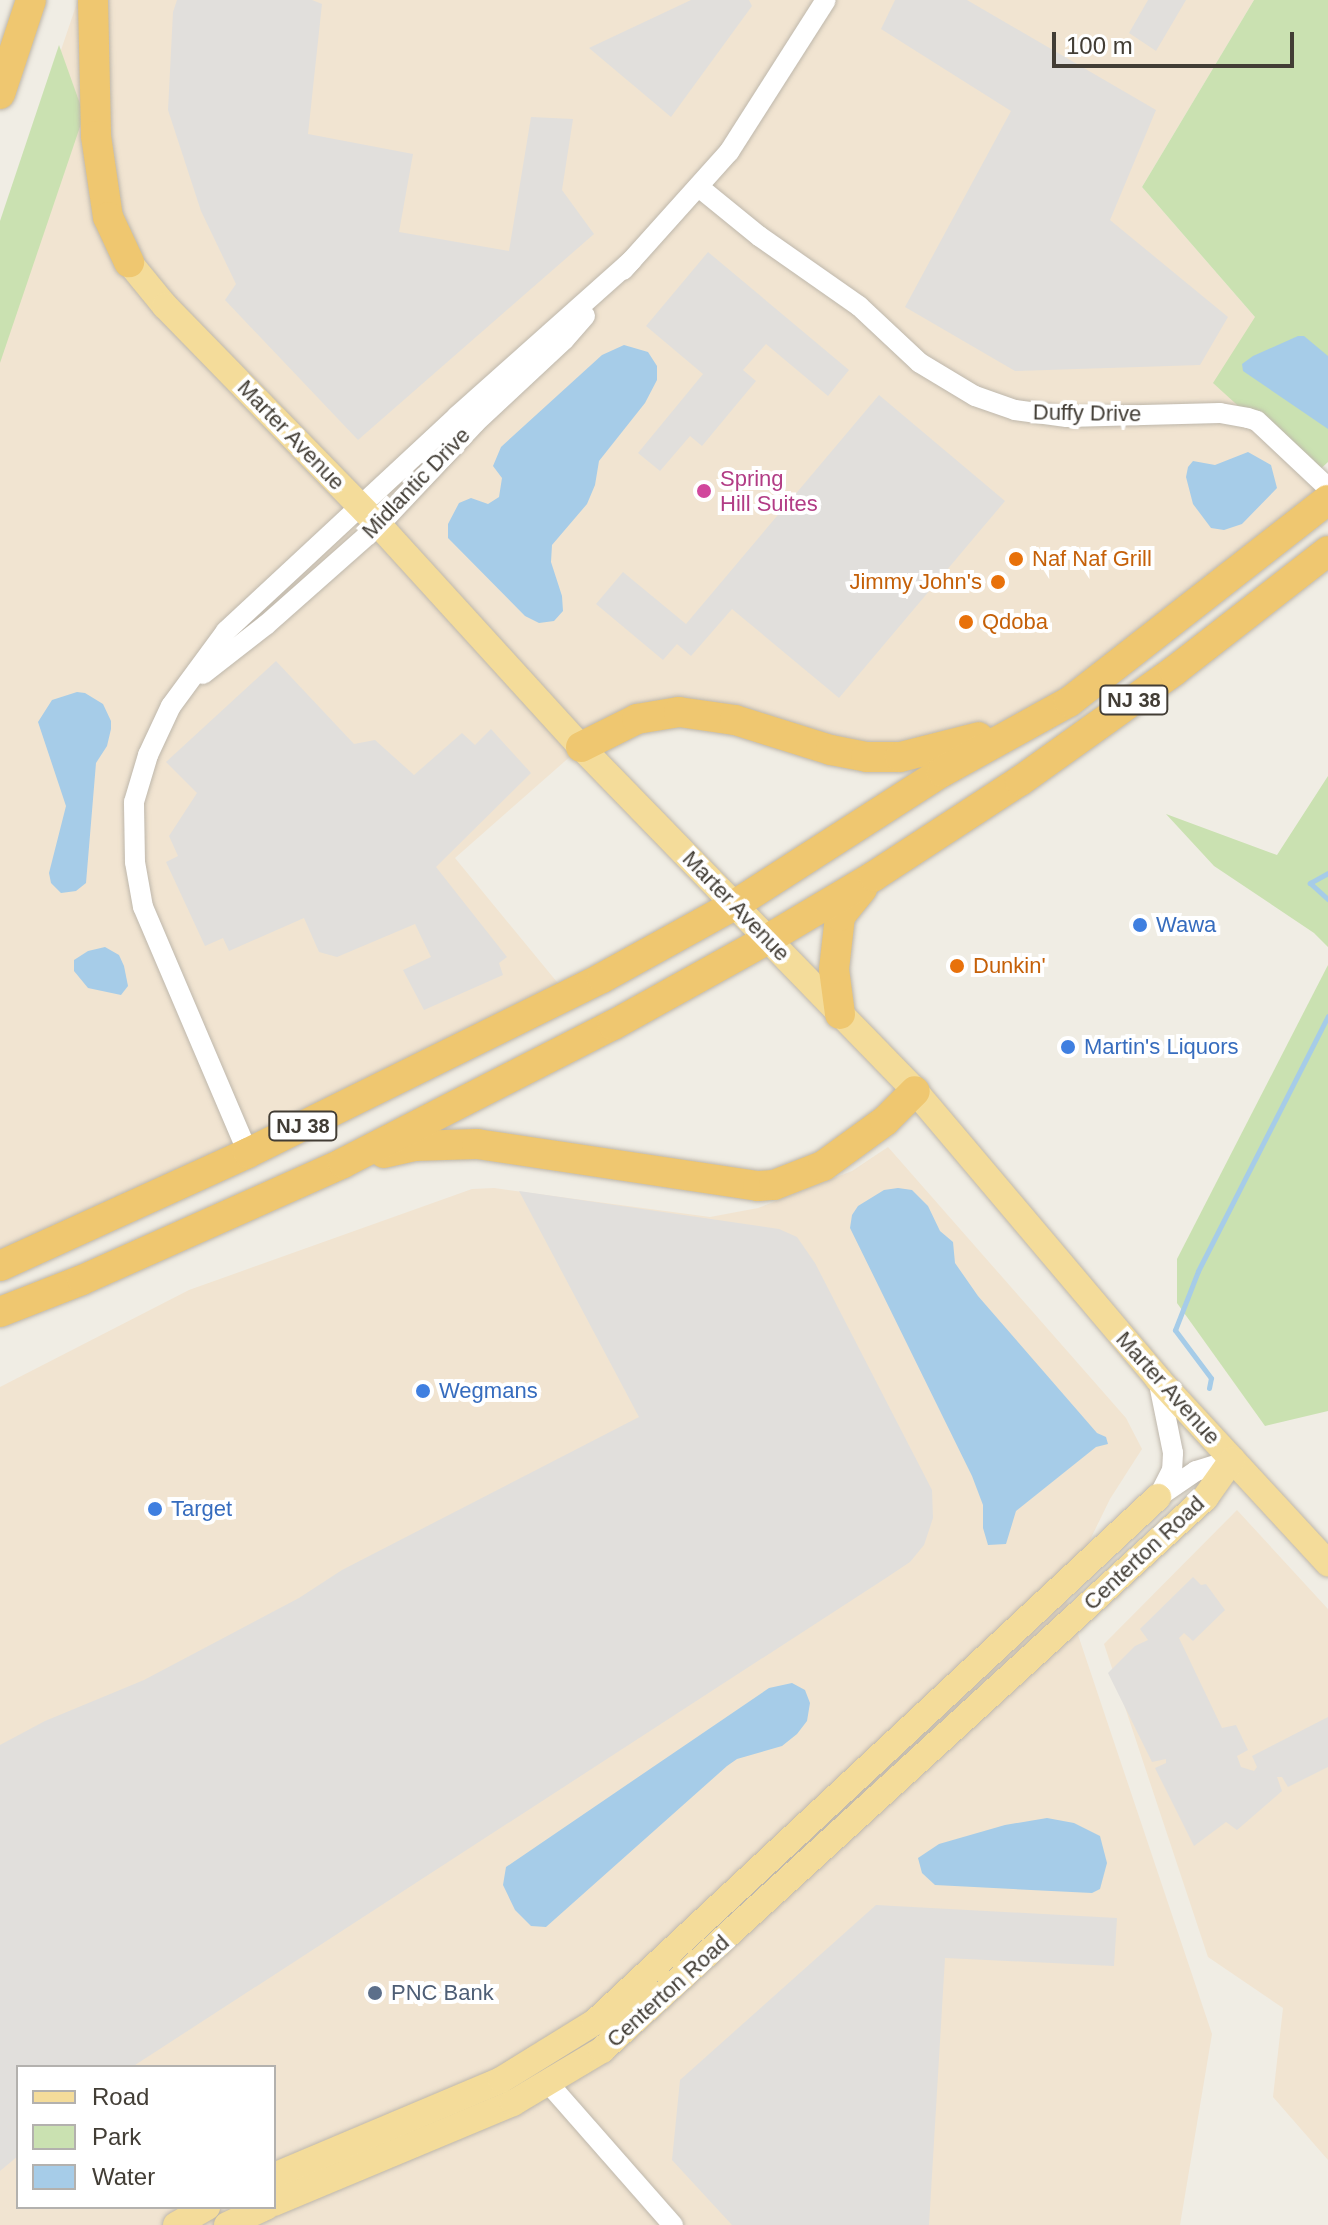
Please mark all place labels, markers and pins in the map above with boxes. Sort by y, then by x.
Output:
place label: Spring Hill Suites [720,465,818,516]
marker: Spring Hill Suites [695,482,713,500]
place label: Naf Naf Grill [1032,546,1152,572]
marker: Naf Naf Grill [1007,550,1025,568]
place label: Jimmy John's [849,569,982,595]
marker: Jimmy John's [989,573,1007,591]
place label: Qdoba [982,609,1048,635]
marker: Qdoba [957,613,975,631]
place label: Wawa [1156,912,1216,938]
marker: Wawa [1131,916,1149,934]
place label: Dunkin' [973,953,1046,979]
marker: Dunkin' [948,957,966,975]
place label: Martin's Liquors [1084,1034,1239,1060]
marker: Martin's Liquors [1059,1038,1077,1056]
place label: Wegmans [439,1378,538,1404]
marker: Wegmans [414,1382,432,1400]
place label: Target [171,1496,232,1522]
marker: Target [146,1500,164,1518]
place label: PNC Bank [391,1980,494,2006]
marker: PNC Bank [366,1984,384,2002]

